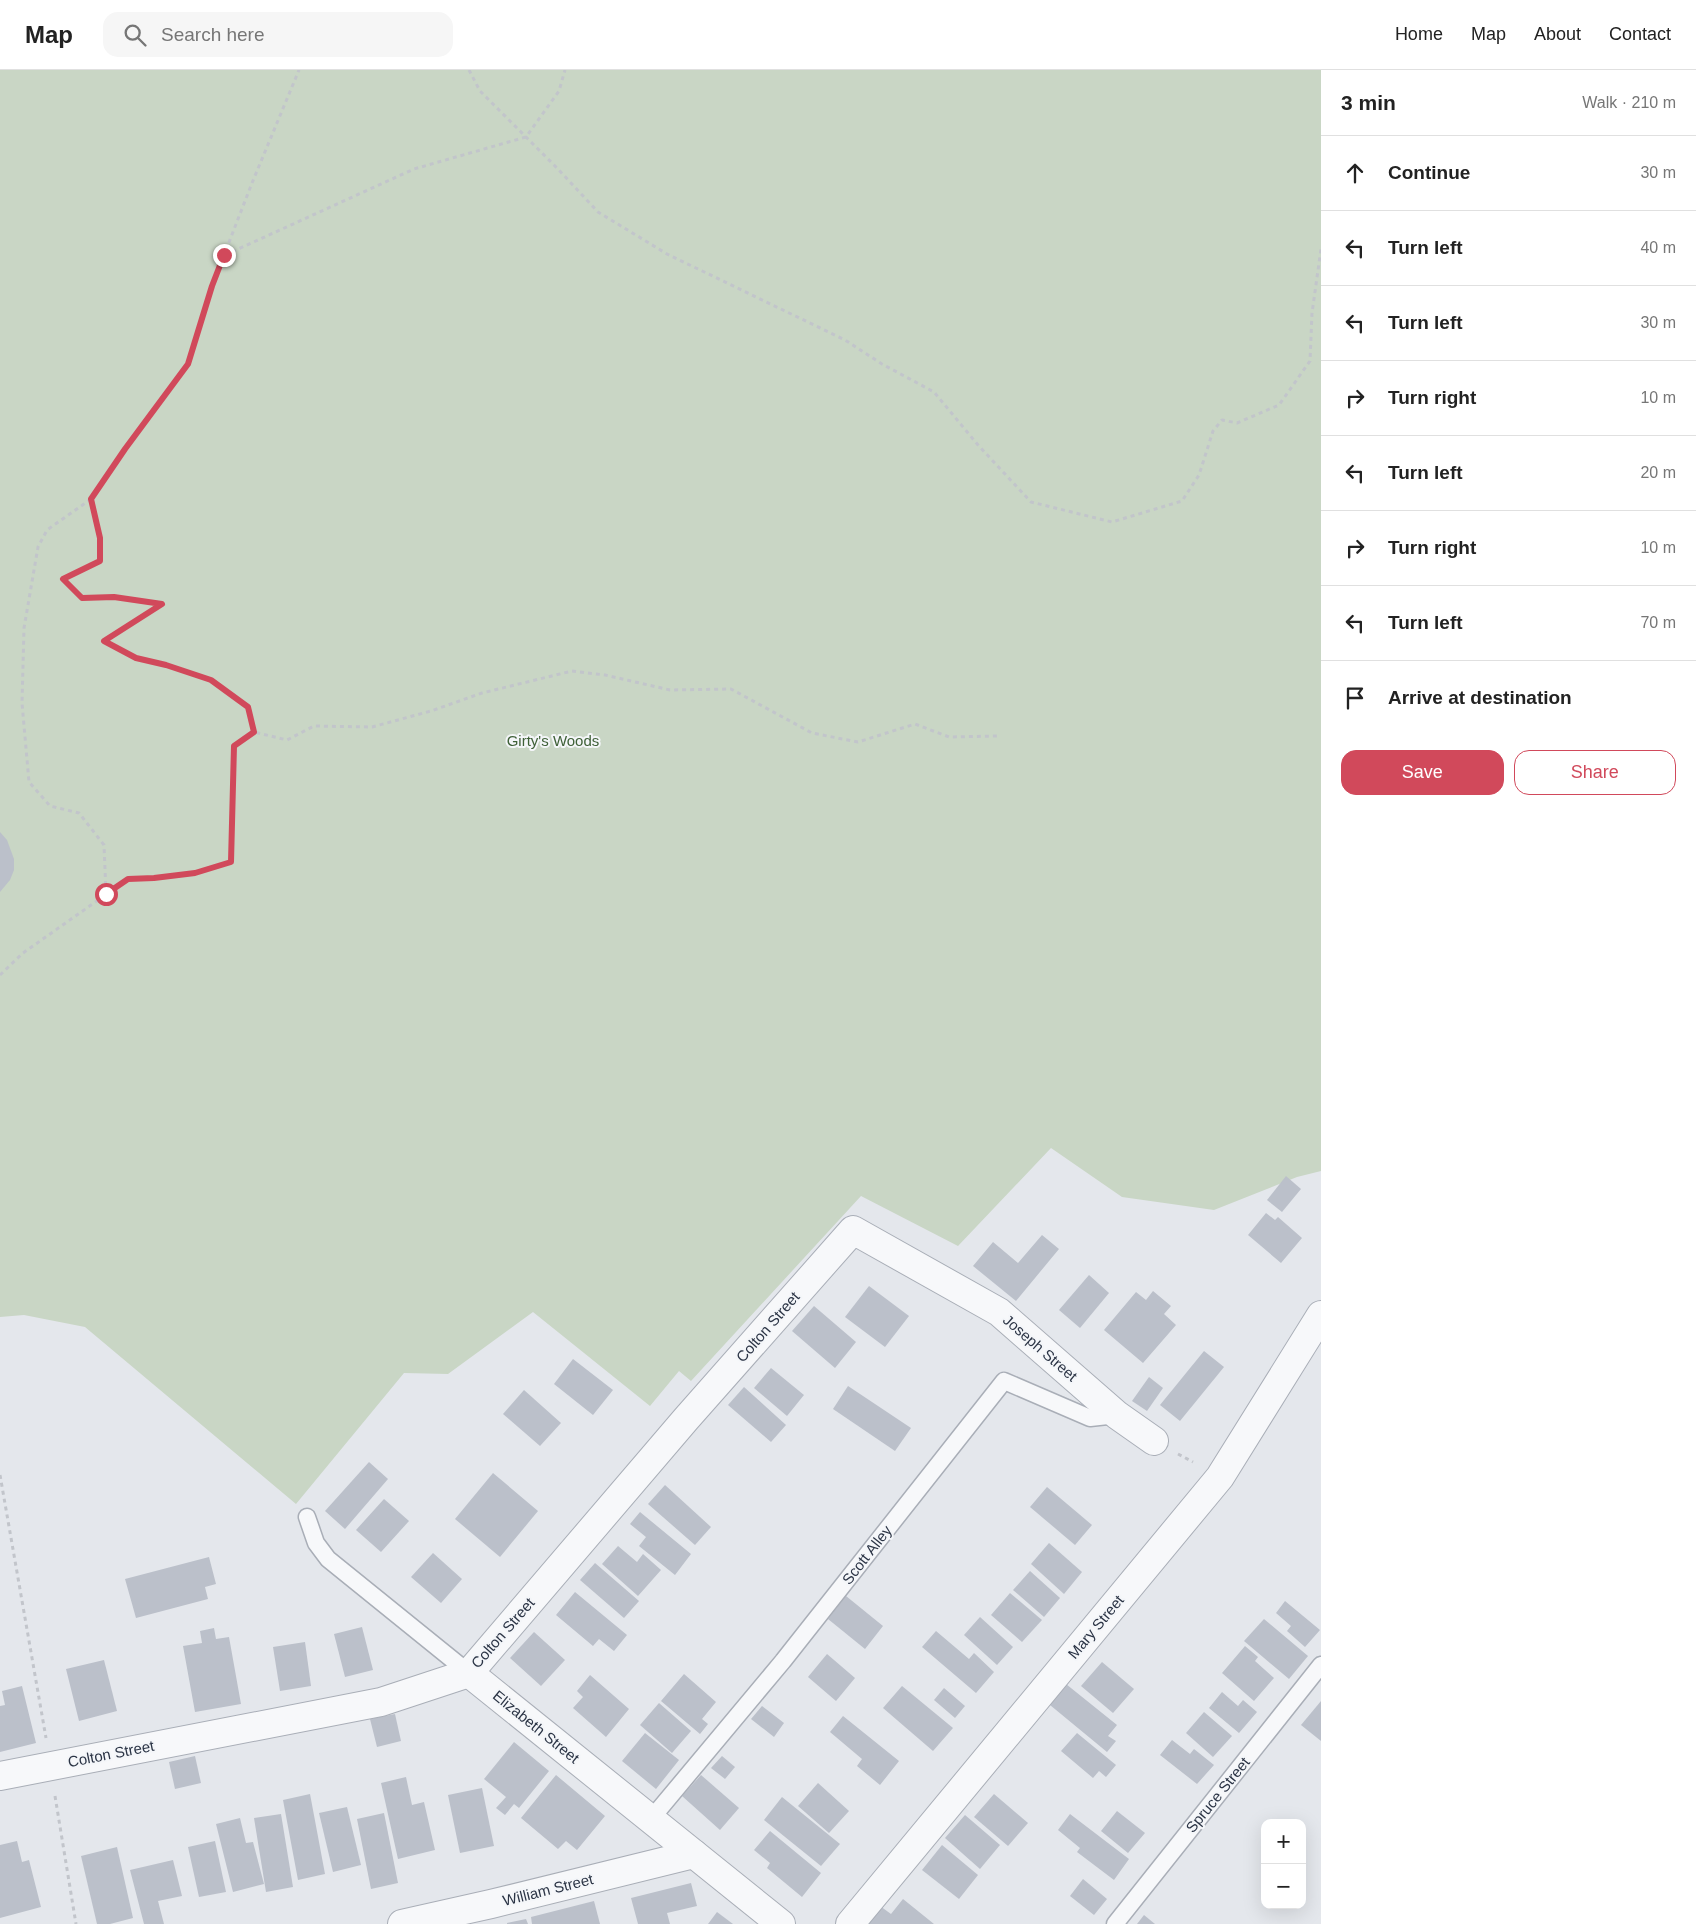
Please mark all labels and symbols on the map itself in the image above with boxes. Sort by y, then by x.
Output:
route end [213,244,236,267]
park label: Girty's Woods [507,732,599,749]
route start [95,883,118,906]
street label: Colton Street [732,1287,803,1365]
street label: Joseph Street [1000,1311,1081,1385]
street label: Scott Alley [838,1521,895,1588]
street label: Mary Street [1064,1591,1128,1662]
street label: Colton Street [467,1593,538,1671]
street label: Elizabeth Street [490,1687,583,1767]
street label: Colton Street [66,1737,156,1770]
street label: Spruce Street [1182,1753,1254,1836]
street label: William Street [501,1870,596,1909]

